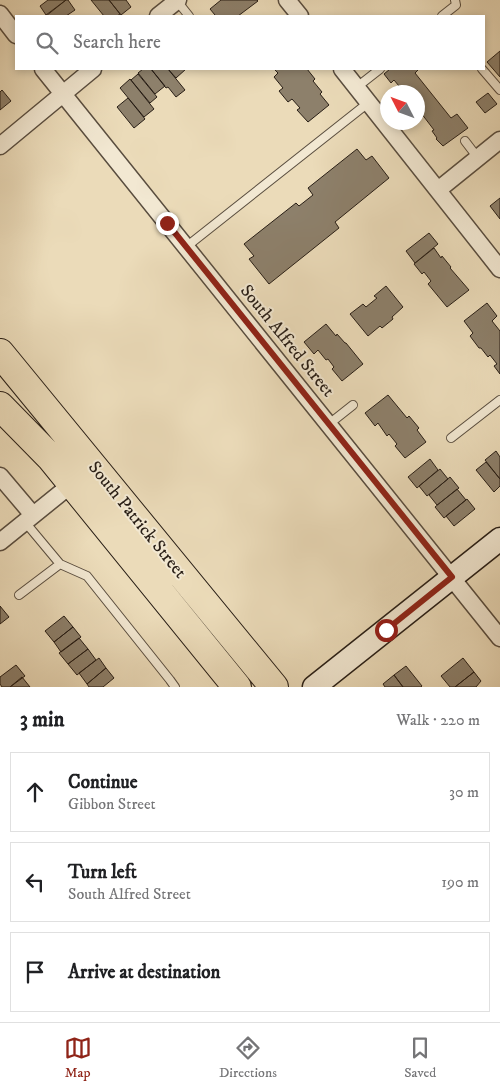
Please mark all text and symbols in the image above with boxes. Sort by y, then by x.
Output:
search box [15,15,485,70]
icon: search [33,29,61,57]
text: Search here [73,31,161,54]
north arrow [380,85,425,130]
route end [156,212,179,235]
street label: South Alfred Street [235,280,339,402]
street label: South Patrick Street [83,457,191,583]
route start [375,619,398,642]
text: 3 min [20,707,65,733]
text: Walk · 220 m [396,710,480,730]
text: Continue [68,771,138,794]
icon: ahead [21,778,49,806]
text: 30 m [449,782,479,802]
text: Gibbon Street [68,794,156,814]
text: Turn left [68,861,137,884]
icon: left [21,868,49,896]
text: 190 m [441,872,479,892]
text: South Alfred Street [68,884,191,904]
icon: arrive [21,958,49,986]
text: Arrive at destination [68,961,220,984]
tab: Map [64,1034,92,1082]
tab: Directions [219,1034,277,1082]
tab: Saved [404,1034,436,1082]

